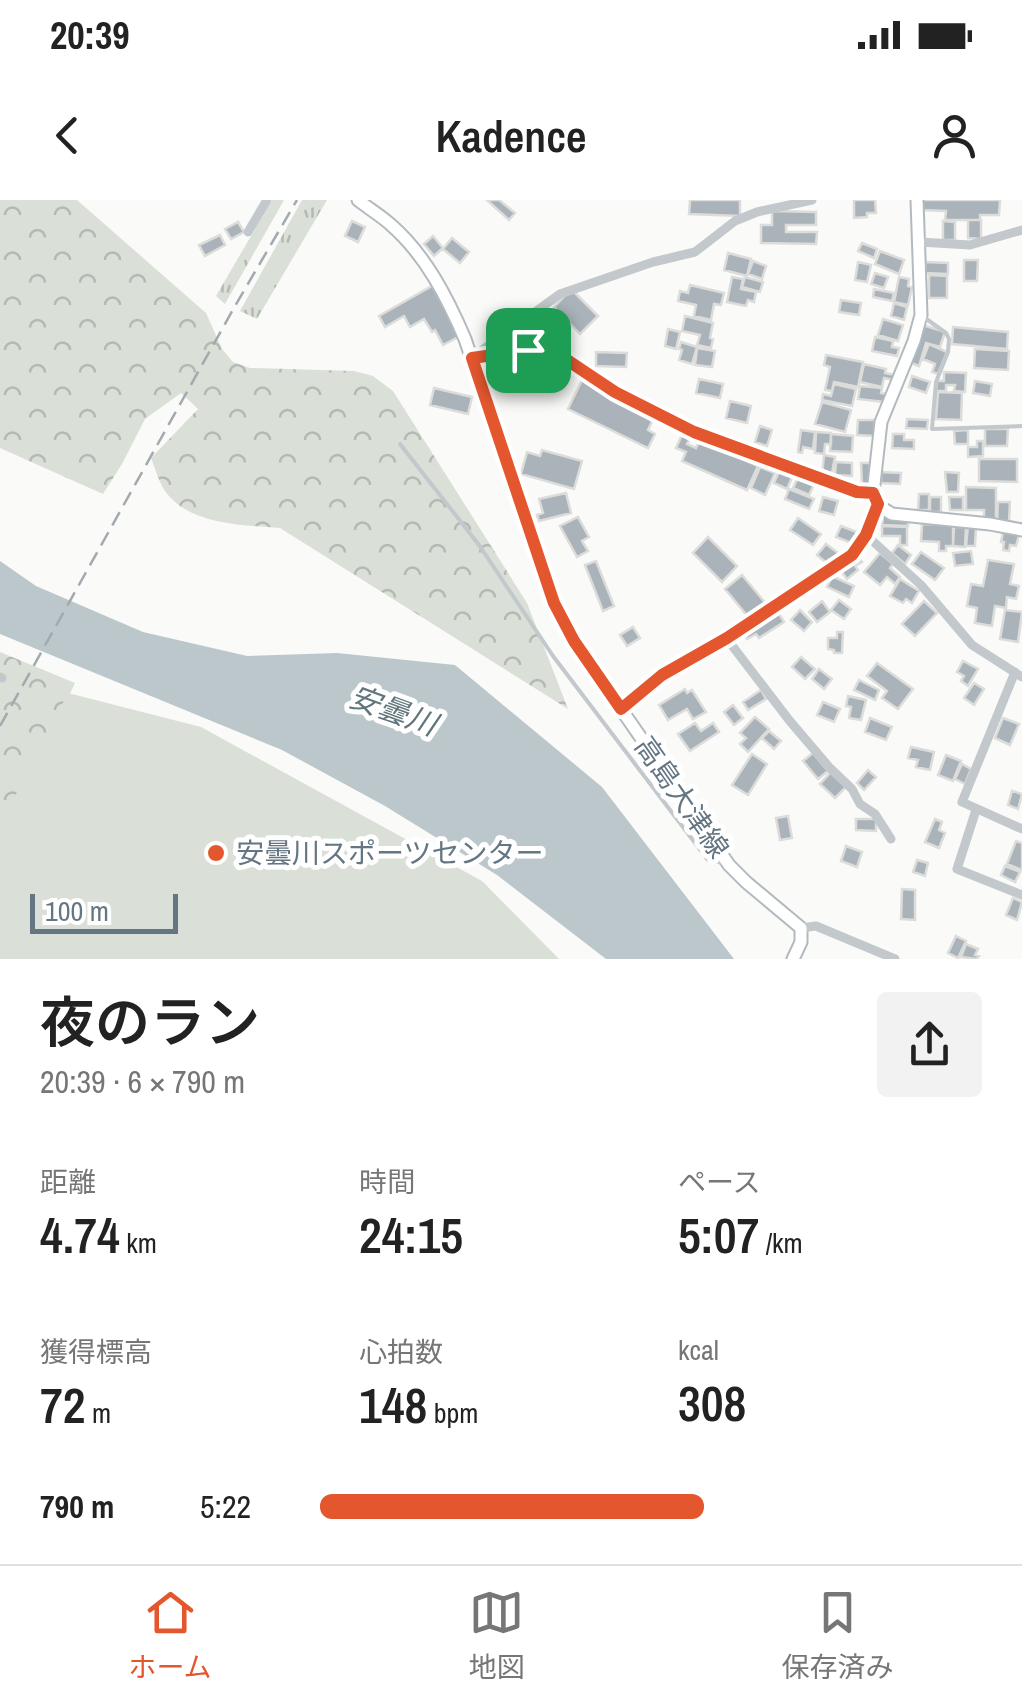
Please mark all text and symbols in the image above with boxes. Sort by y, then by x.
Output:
text: 20:39 [50,10,130,61]
text: Kadence [435,105,587,166]
icon: back [40,108,95,163]
icon: person [927,108,982,163]
pin [486,308,571,393]
icon: arrive [501,323,556,378]
water label: 安曇川 [344,676,445,745]
street label: 高島大津線 [626,729,738,865]
place label: 安曇川スポーツセンター [236,834,543,872]
marker: 安曇川スポーツセンター [205,842,227,864]
scale bar [30,889,178,934]
text: 100 m [45,892,109,930]
text: 夜のラン [40,985,260,1059]
button: share [877,992,982,1097]
text: 20:39 · 6 × 790 m [40,1060,245,1103]
text: 距離 [40,1163,96,1201]
text: 時間 [359,1163,415,1201]
text: ペース [678,1163,761,1201]
text: 4.74 [40,1201,120,1269]
text: 24:15 [359,1201,463,1269]
text: 5:07 [678,1201,759,1269]
text: km [120,1224,157,1262]
text: /km [759,1224,803,1262]
text: kcal [678,1331,719,1369]
text: 獲得標高 [40,1333,152,1371]
text: 心拍数 [359,1333,443,1371]
text: 308 [678,1369,746,1437]
text: 72 [40,1371,86,1439]
text: 148 [359,1371,427,1439]
text: m [86,1394,111,1432]
text: bpm [427,1394,478,1432]
text: 790 m [40,1485,114,1528]
text: 5:22 [200,1485,251,1528]
tab: ホーム [128,1585,212,1686]
tab: 地図 [469,1585,525,1686]
tab: 保存済み [781,1585,894,1686]

